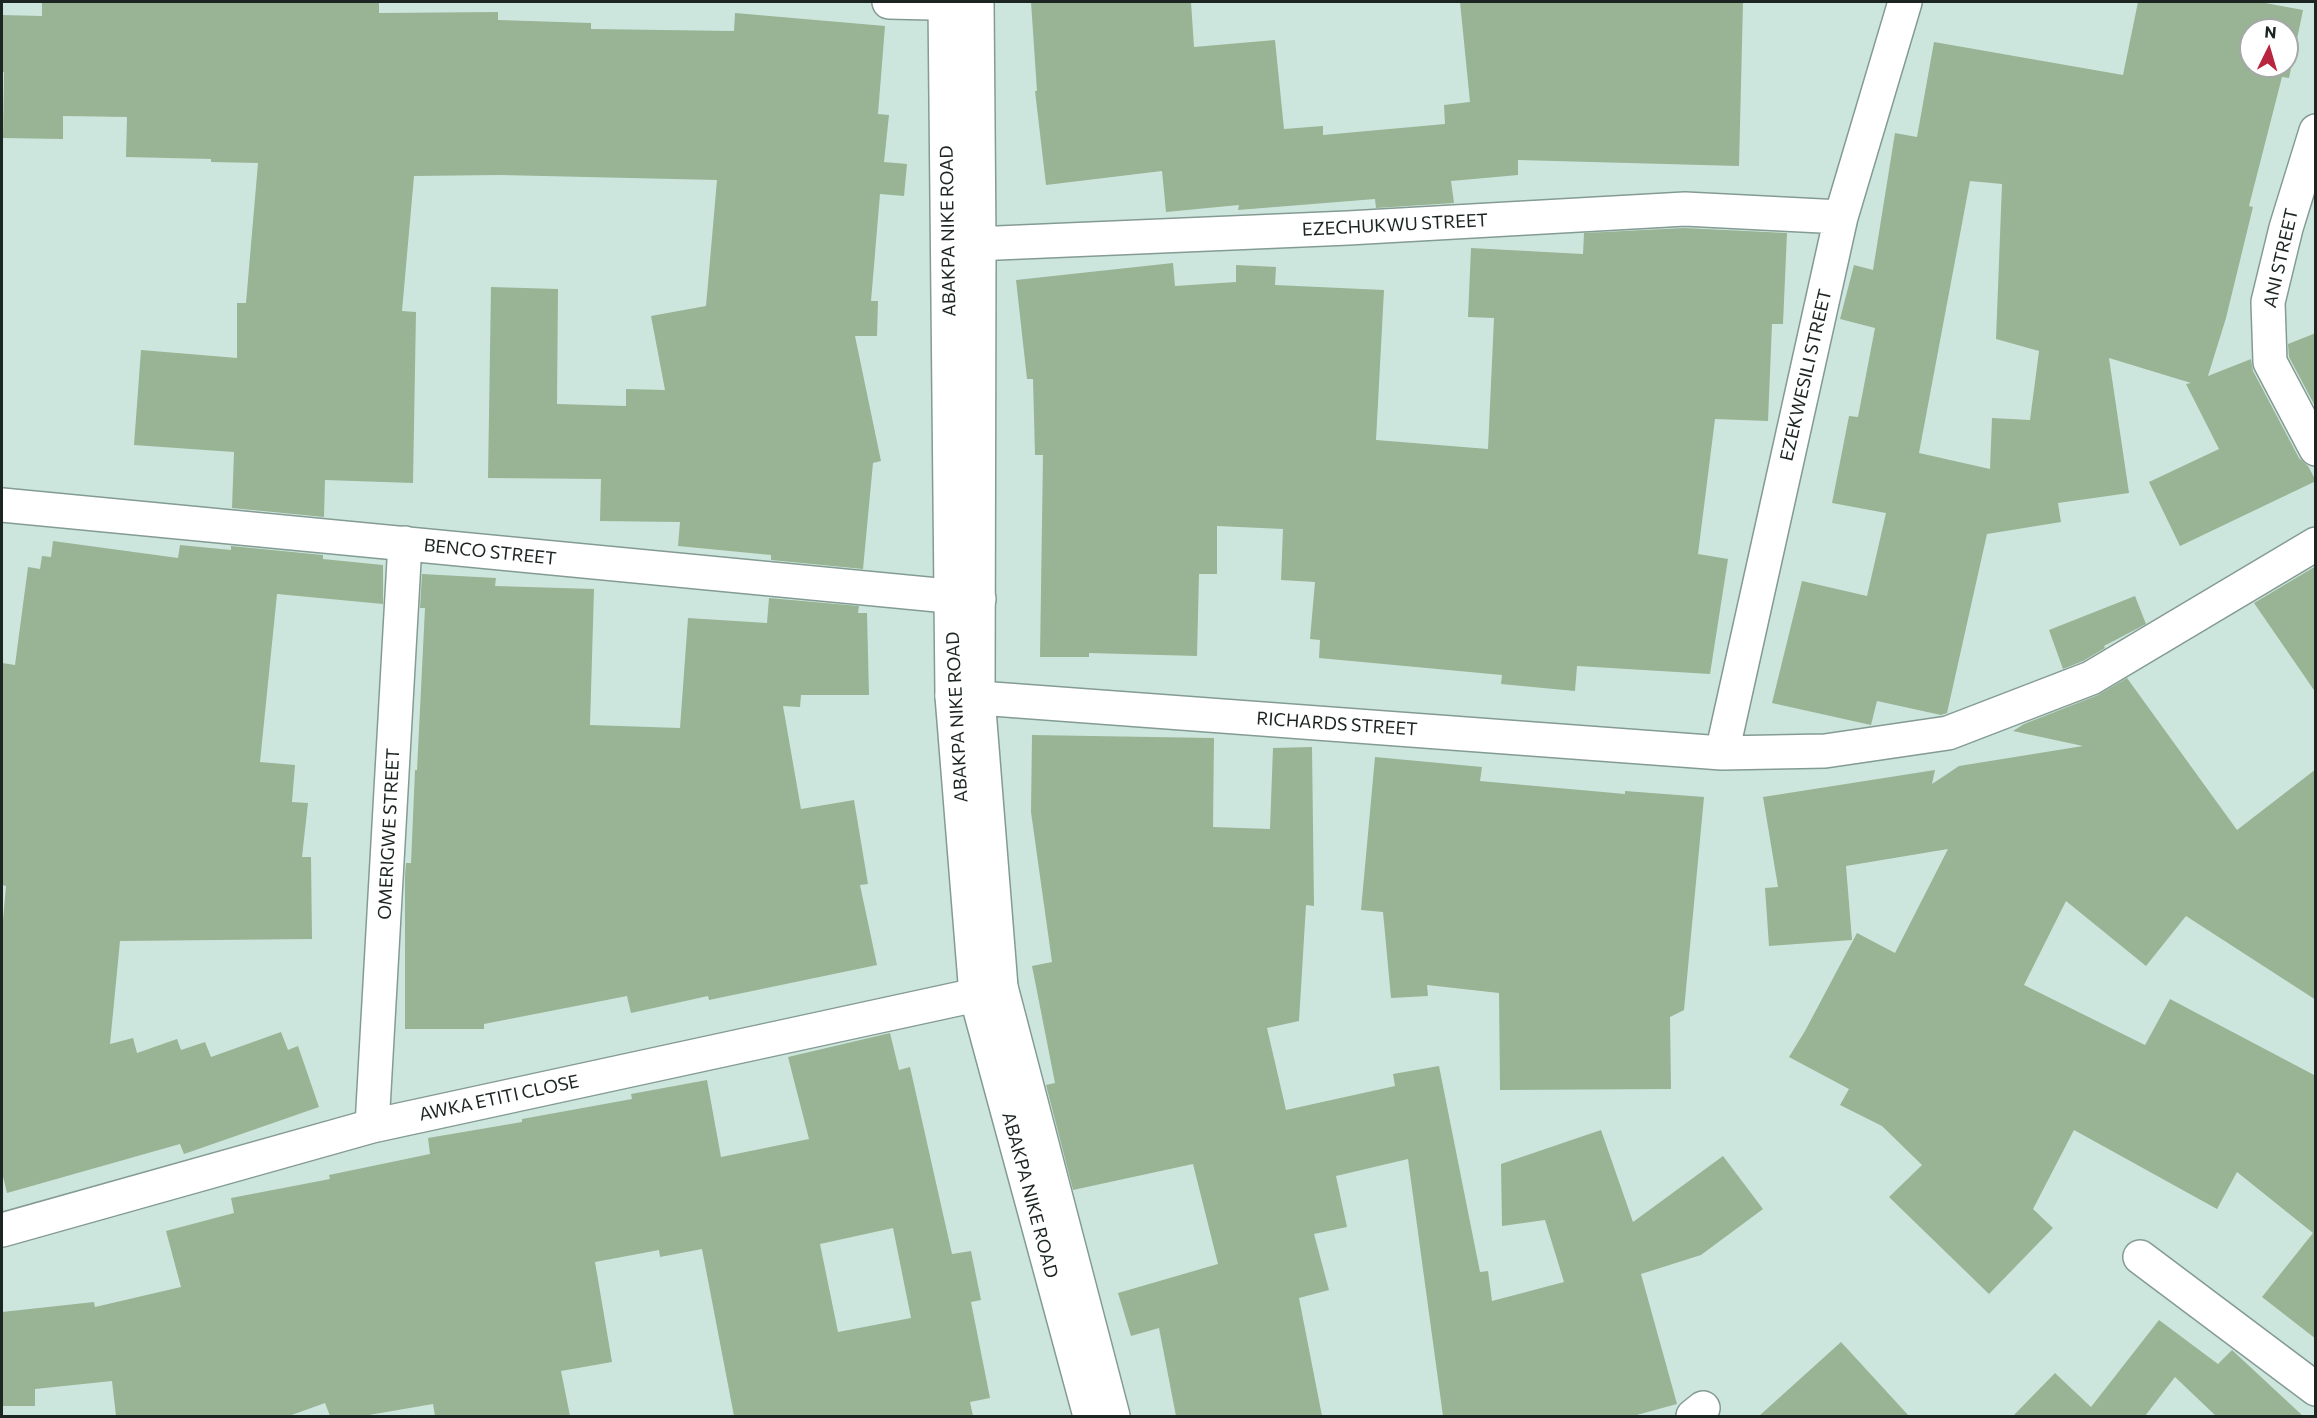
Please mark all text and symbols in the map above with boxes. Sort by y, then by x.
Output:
north arrow [2239,18,2299,78]
text: N [2264,22,2277,42]
street label: ABAKPA NIKE ROAD [936,145,960,317]
street label: ANI STREET [2259,206,2303,310]
street label: EZECHUKWU STREET [1301,209,1489,241]
street label: EZEKWESILI STREET [1776,287,1836,463]
street label: BENCO STREET [423,534,557,570]
street label: ABAKPA NIKE ROAD [942,631,972,803]
street label: RICHARDS STREET [1256,708,1418,740]
street label: OMERIGWE STREET [374,748,404,920]
street label: AWKA ETITI CLOSE [417,1070,581,1126]
street label: ABAKPA NIKE ROAD [997,1110,1063,1280]

